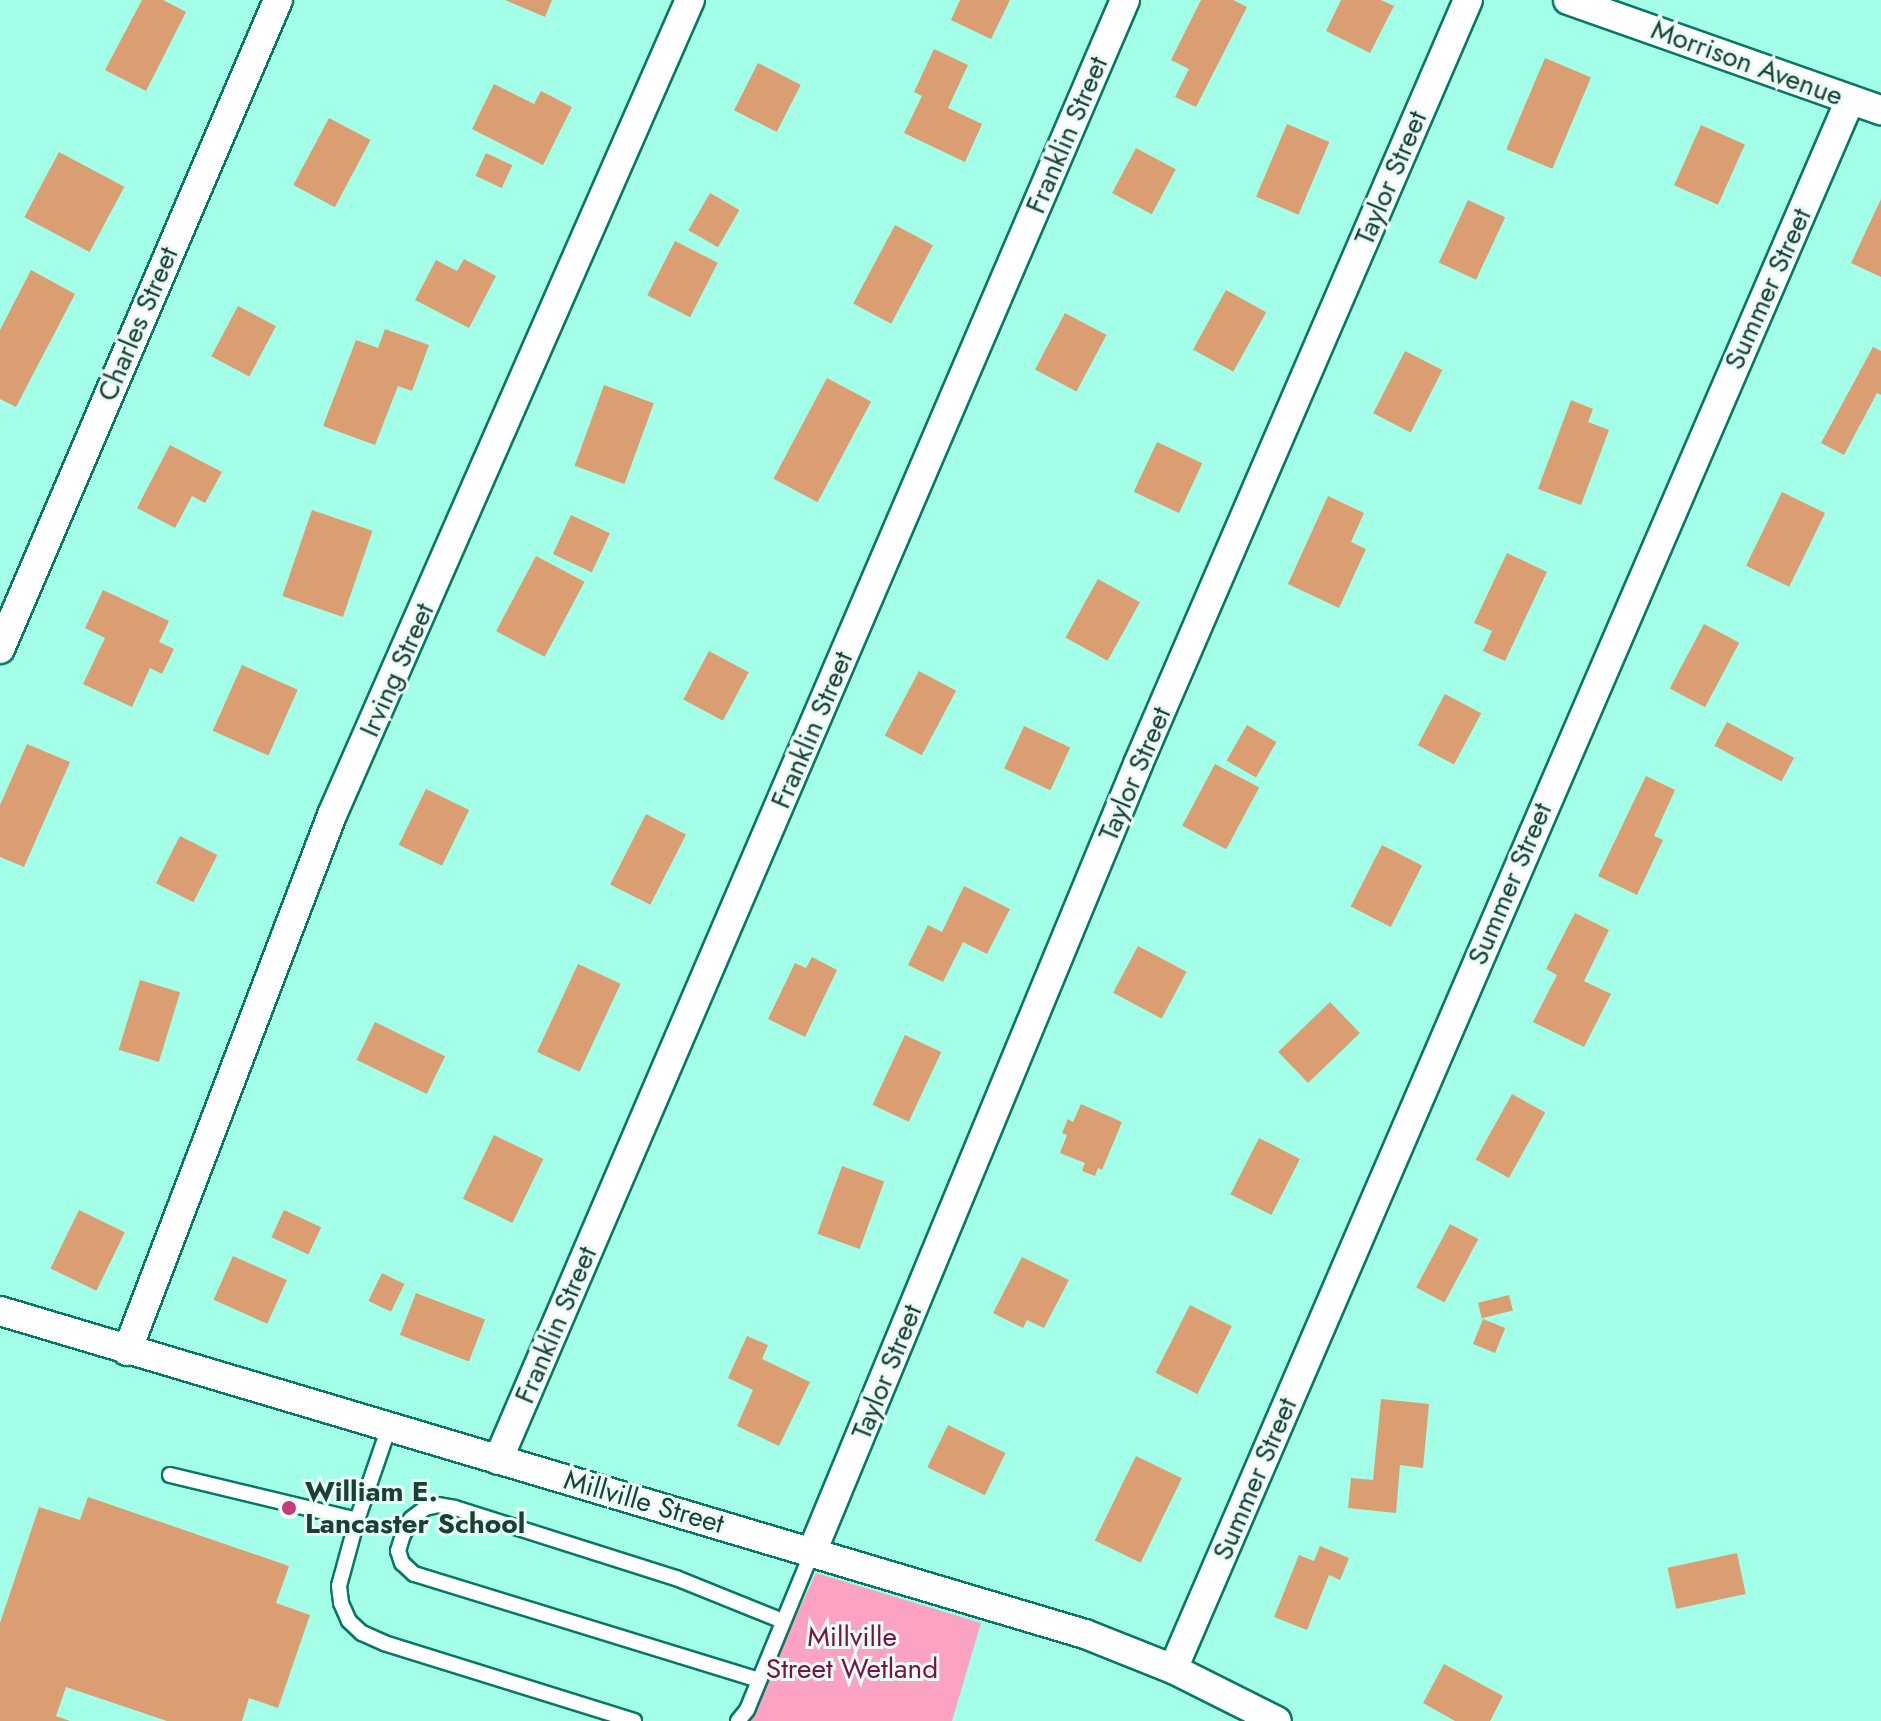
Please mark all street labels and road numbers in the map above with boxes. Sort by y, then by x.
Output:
street label: Morrison Avenue [1647,13,1847,113]
street label: Franklin Street [1019,51,1115,219]
street label: Taylor Street [1348,106,1434,250]
street label: Summer Street [1717,203,1819,375]
street label: Charles Street [90,242,186,406]
street label: Irving Street [353,598,441,742]
street label: Franklin Street [764,646,860,814]
street label: Taylor Street [1092,702,1178,846]
street label: Summer Street [1461,798,1559,970]
street label: Franklin Street [508,1241,604,1409]
street label: Taylor Street [845,1300,929,1444]
street label: Summer Street [1206,1393,1304,1565]
street label: Millville Street [560,1463,728,1541]

